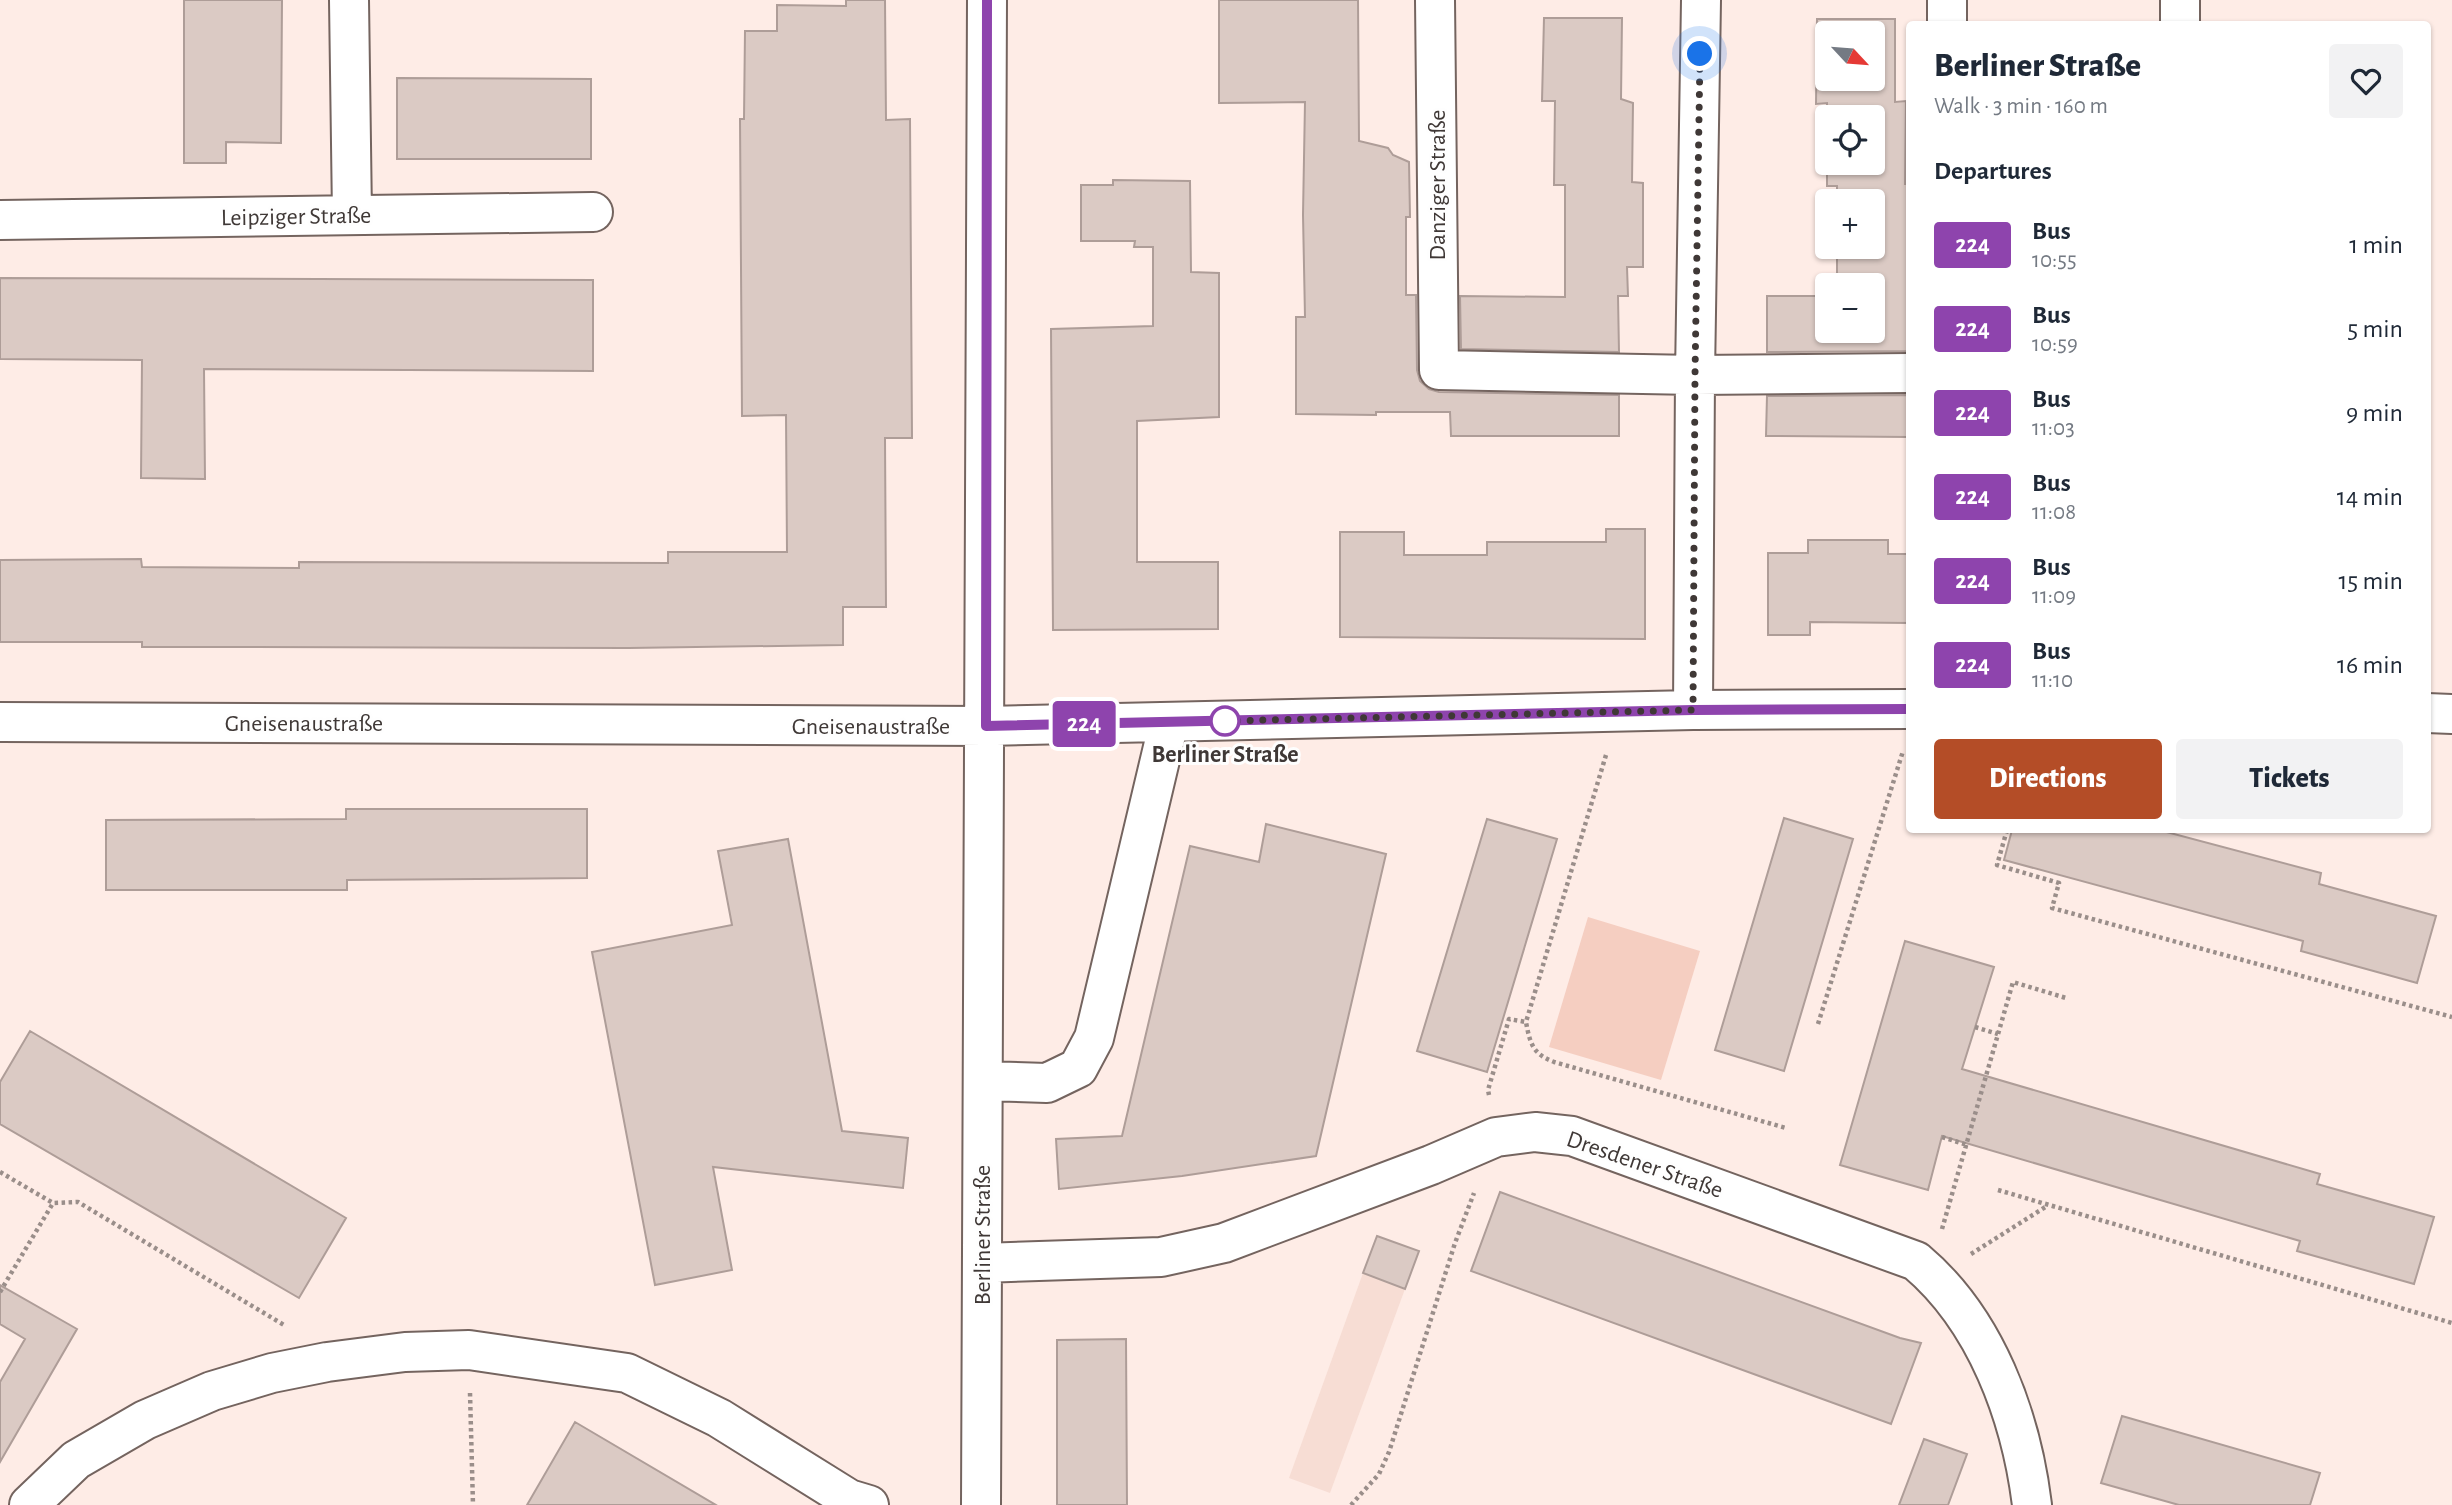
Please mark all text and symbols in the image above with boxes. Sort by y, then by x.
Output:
north arrow [1815,21,1885,91]
map controls [1815,21,1885,343]
your location [1682,36,1717,71]
button: heart [2329,44,2403,118]
text: Berliner Straße [1934,50,2141,83]
text: Walk · 3 min · 160 m [1934,95,2108,118]
button: locate [1815,105,1885,175]
street label: Danziger Straße [1426,110,1450,260]
text: Departures [1934,158,2052,184]
button: + [1815,189,1885,259]
street label: Leipziger Straße [221,204,371,230]
text: Bus [2032,218,2071,244]
text: 1 min [2349,232,2403,258]
text: 224 [1955,233,1990,257]
text: 10:55 [2032,249,2077,272]
button: − [1815,273,1885,343]
text: Bus [2032,302,2071,328]
text: 5 min [2347,316,2403,342]
text: 224 [1955,317,1990,341]
text: 10:59 [2032,333,2078,356]
text: Bus [2032,386,2071,412]
text: 9 min [2346,400,2403,426]
text: 224 [1955,401,1990,425]
text: 11:03 [2032,417,2075,440]
text: Bus [2032,470,2071,496]
text: 14 min [2337,484,2403,510]
text: 224 [1955,485,1990,509]
text: 11:08 [2032,501,2076,524]
text: Bus [2032,554,2071,580]
text: 15 min [2338,568,2403,594]
text: 224 [1955,569,1990,593]
text: 11:09 [2032,585,2076,608]
text: Bus [2032,638,2071,664]
text: 16 min [2337,652,2403,678]
text: 224 [1955,653,1990,677]
text: 11:10 [2032,669,2073,692]
line badge: 224 [1044,701,1124,747]
marker: Berliner Straße [1210,706,1240,736]
street label: Gneisenaustraße [225,712,383,736]
text: 224 [1067,712,1101,736]
street label: Gneisenaustraße [792,715,950,739]
button: Directions [1934,739,2162,819]
button: Tickets [2176,739,2403,819]
place label: Berliner Straße [1151,743,1299,767]
street label: Dresdener Straße [1563,1127,1726,1203]
street label: Berliner Straße [971,1165,995,1305]

